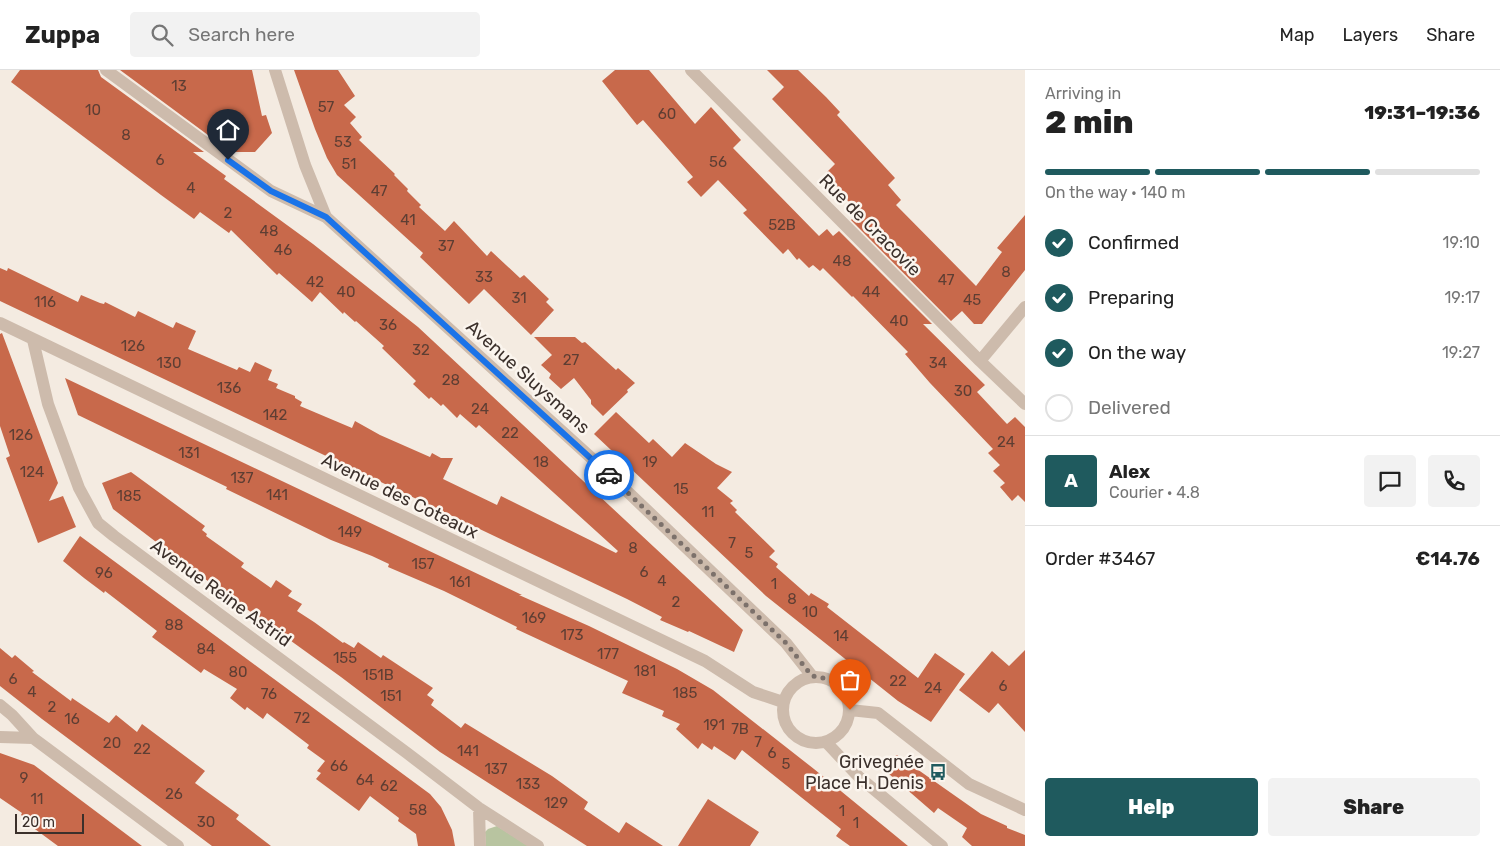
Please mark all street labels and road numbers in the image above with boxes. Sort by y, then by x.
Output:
street label: Rue de Cracovie [814,169,926,281]
street label: Avenue Sluysmans [462,316,594,438]
street label: Avenue des Coteaux [318,448,482,544]
street label: Avenue Reine Astrid [146,535,296,651]

